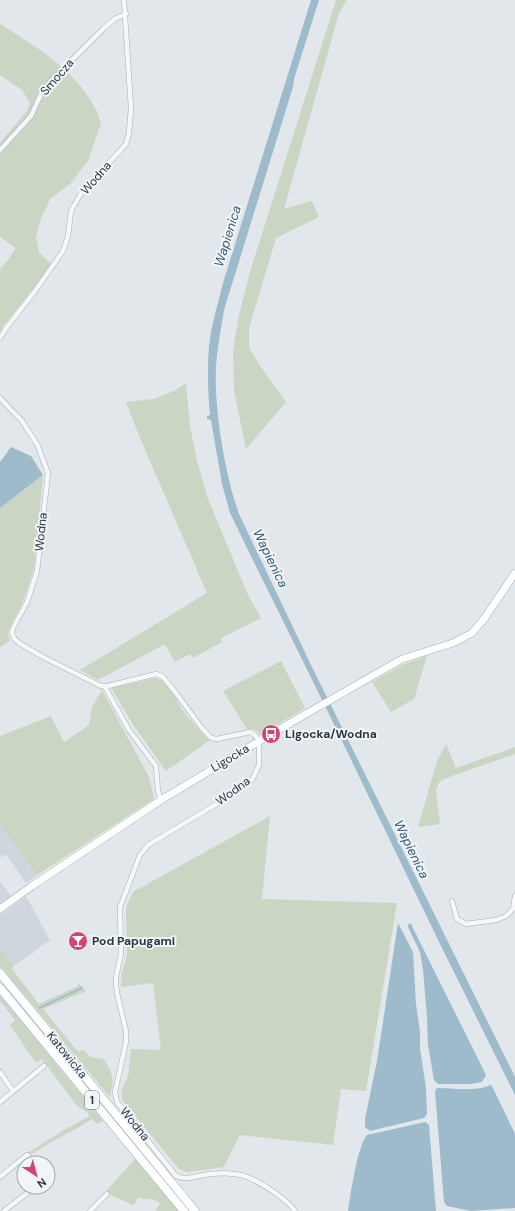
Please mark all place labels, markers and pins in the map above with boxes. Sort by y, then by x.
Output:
bus stop icon: Ligocka/Wodna [260,723,282,745]
place label: Ligocka/Wodna [285,726,377,742]
bar icon: Pod Papugami [67,930,89,952]
place label: Pod Papugami [92,933,175,949]

